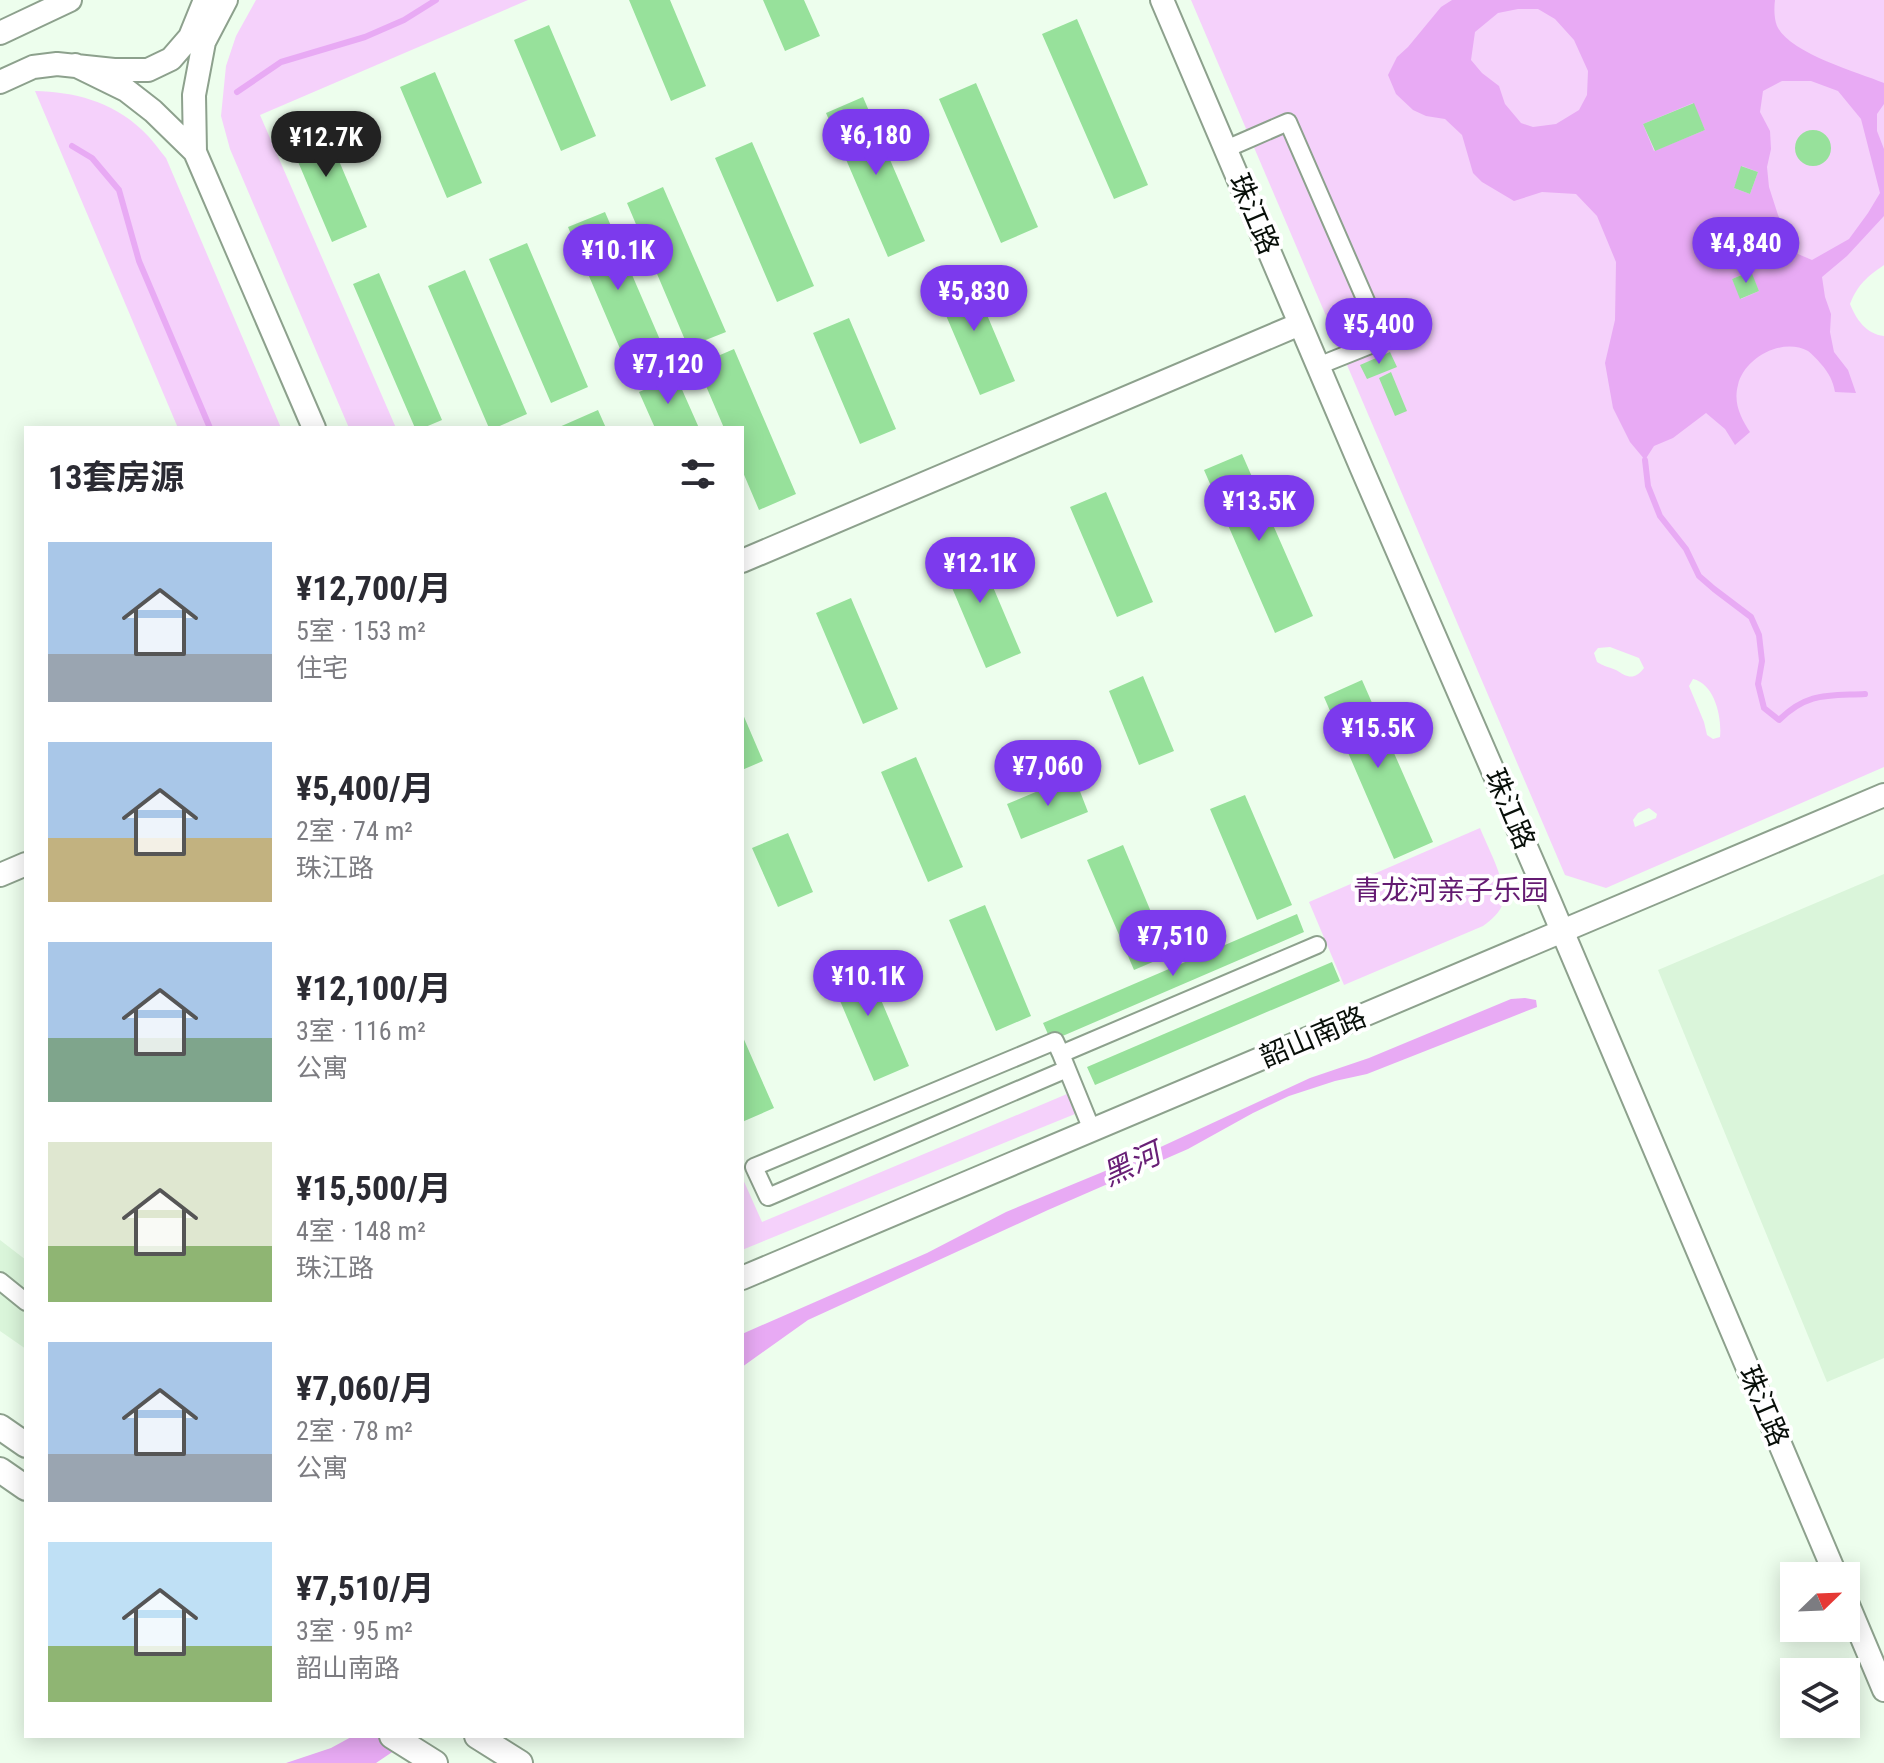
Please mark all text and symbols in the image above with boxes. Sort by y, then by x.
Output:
pin: ¥6,180 [811,109,941,177]
pin: ¥12.7K [261,111,391,179]
text: ¥6,180 [840,120,912,150]
text: ¥12.7K [289,122,363,152]
street label: 珠江路 [1222,169,1286,259]
pin: ¥4,840 [1681,217,1811,285]
pin: ¥10.1K [553,224,683,292]
text: ¥4,840 [1710,228,1782,258]
text: ¥10.1K [581,235,655,265]
pin: ¥5,830 [909,265,1039,333]
text: ¥5,830 [938,276,1010,306]
pin: ¥5,400 [1314,298,1444,366]
text: ¥5,400 [1343,309,1415,339]
pin: ¥7,120 [603,338,733,406]
text: ¥7,120 [632,349,704,379]
icon: filters [676,452,720,496]
text: 13套房源 [48,457,184,497]
pin: ¥13.5K [1194,475,1324,543]
text: ¥13.5K [1222,486,1296,516]
pin: ¥12.1K [915,537,1045,605]
text: ¥12.1K [943,548,1017,578]
text: ¥12,700/月 [296,568,452,608]
icon: home [112,574,208,670]
text: 5室 · 153 m² [296,616,426,646]
text: 住宅 [296,653,348,683]
pin: ¥15.5K [1313,702,1443,770]
text: ¥15.5K [1341,713,1415,743]
pin: ¥7,060 [983,740,1113,808]
text: ¥7,060 [1012,751,1084,781]
street label: 珠江路 [1478,764,1542,854]
text: ¥5,400/月 [296,768,435,808]
icon: home [112,774,208,870]
text: 2室 · 74 m² [296,816,413,846]
text: 珠江路 [296,853,374,883]
park label: 青龙河亲子乐园 [1353,874,1549,907]
pin: ¥7,510 [1108,910,1238,978]
text: ¥7,510 [1137,921,1209,951]
pin: ¥10.1K [803,950,933,1018]
text: ¥10.1K [831,961,905,991]
text: ¥12,100/月 [296,968,452,1008]
icon: home [112,974,208,1070]
street label: 韶山南路 [1255,1000,1371,1074]
text: 3室 · 116 m² [296,1016,426,1046]
text: 公寓 [296,1053,348,1083]
water label: 黑河 [1096,1133,1170,1193]
text: ¥15,500/月 [296,1168,452,1208]
icon: home [112,1174,208,1270]
text: 4室 · 148 m² [296,1216,426,1246]
text: 珠江路 [296,1253,374,1283]
street label: 珠江路 [1732,1361,1796,1451]
text: ¥7,060/月 [296,1368,435,1408]
icon: home [112,1374,208,1470]
text: 2室 · 78 m² [296,1416,413,1446]
text: 公寓 [296,1453,348,1483]
north arrow [1780,1562,1860,1642]
map controls [1780,1562,1860,1738]
text: ¥7,510/月 [296,1568,435,1608]
icon: home [112,1574,208,1670]
text: 3室 · 95 m² [296,1616,413,1646]
text: 韶山南路 [296,1653,400,1683]
button: layers [1780,1658,1860,1738]

